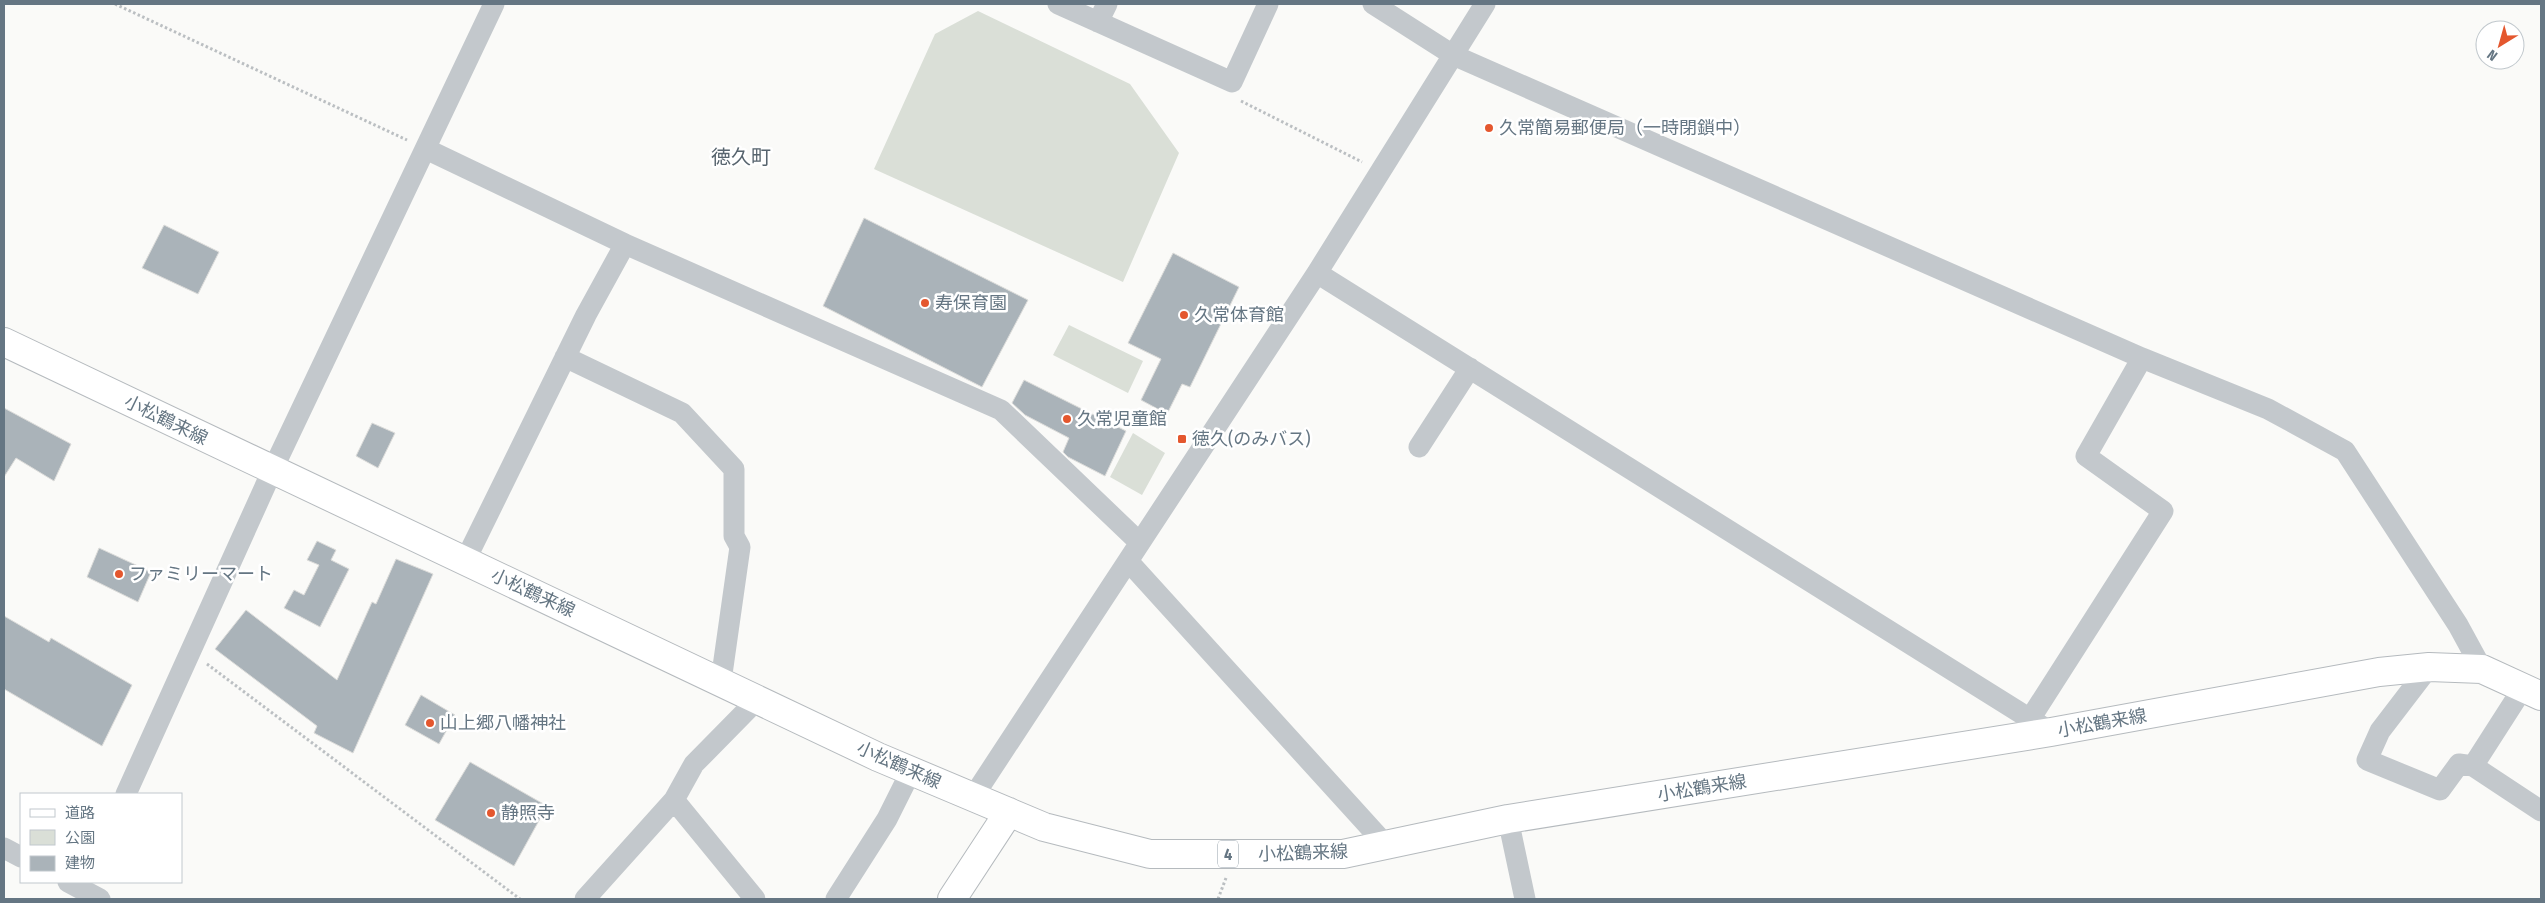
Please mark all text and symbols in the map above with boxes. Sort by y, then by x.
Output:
north arrow [2475,20,2525,70]
text: N [2484,46,2501,64]
place label: 久常簡易郵便局（一時閉鎖中） [1499,117,1751,139]
marker: 久常簡易郵便局（一時閉鎖中） [1483,122,1495,134]
district label: 徳久町 [711,145,771,169]
place label: 寿保育園 [935,292,1007,314]
marker: 寿保育園 [919,297,931,309]
place label: 久常体育館 [1194,304,1284,326]
marker: 久常体育館 [1178,309,1190,321]
street label: 小松鶴来線 [121,390,211,450]
place label: 久常児童館 [1077,408,1167,430]
marker: 久常児童館 [1061,413,1073,425]
place label: 徳久(のみバス) [1192,428,1311,450]
marker: 徳久(のみバス) [1176,433,1188,445]
place label: ファミリーマート [129,563,273,585]
street label: 小松鶴来線 [488,564,578,622]
marker: ファミリーマート [113,568,125,580]
street label: 小松鶴来線 [2056,704,2148,742]
place label: 山上郷八幡神社 [440,712,566,734]
marker: 山上郷八幡神社 [424,717,436,729]
street label: 小松鶴来線 [853,737,945,793]
street label: 小松鶴来線 [1656,770,1748,806]
legend [20,793,182,883]
place label: 静照寺 [501,802,555,824]
text: 道路 [65,804,95,822]
marker: 静照寺 [485,807,497,819]
text: 公園 [65,829,95,847]
street label: 小松鶴来線 [1258,840,1348,866]
road number: 4 [1218,841,1238,868]
text: 建物 [65,854,95,872]

